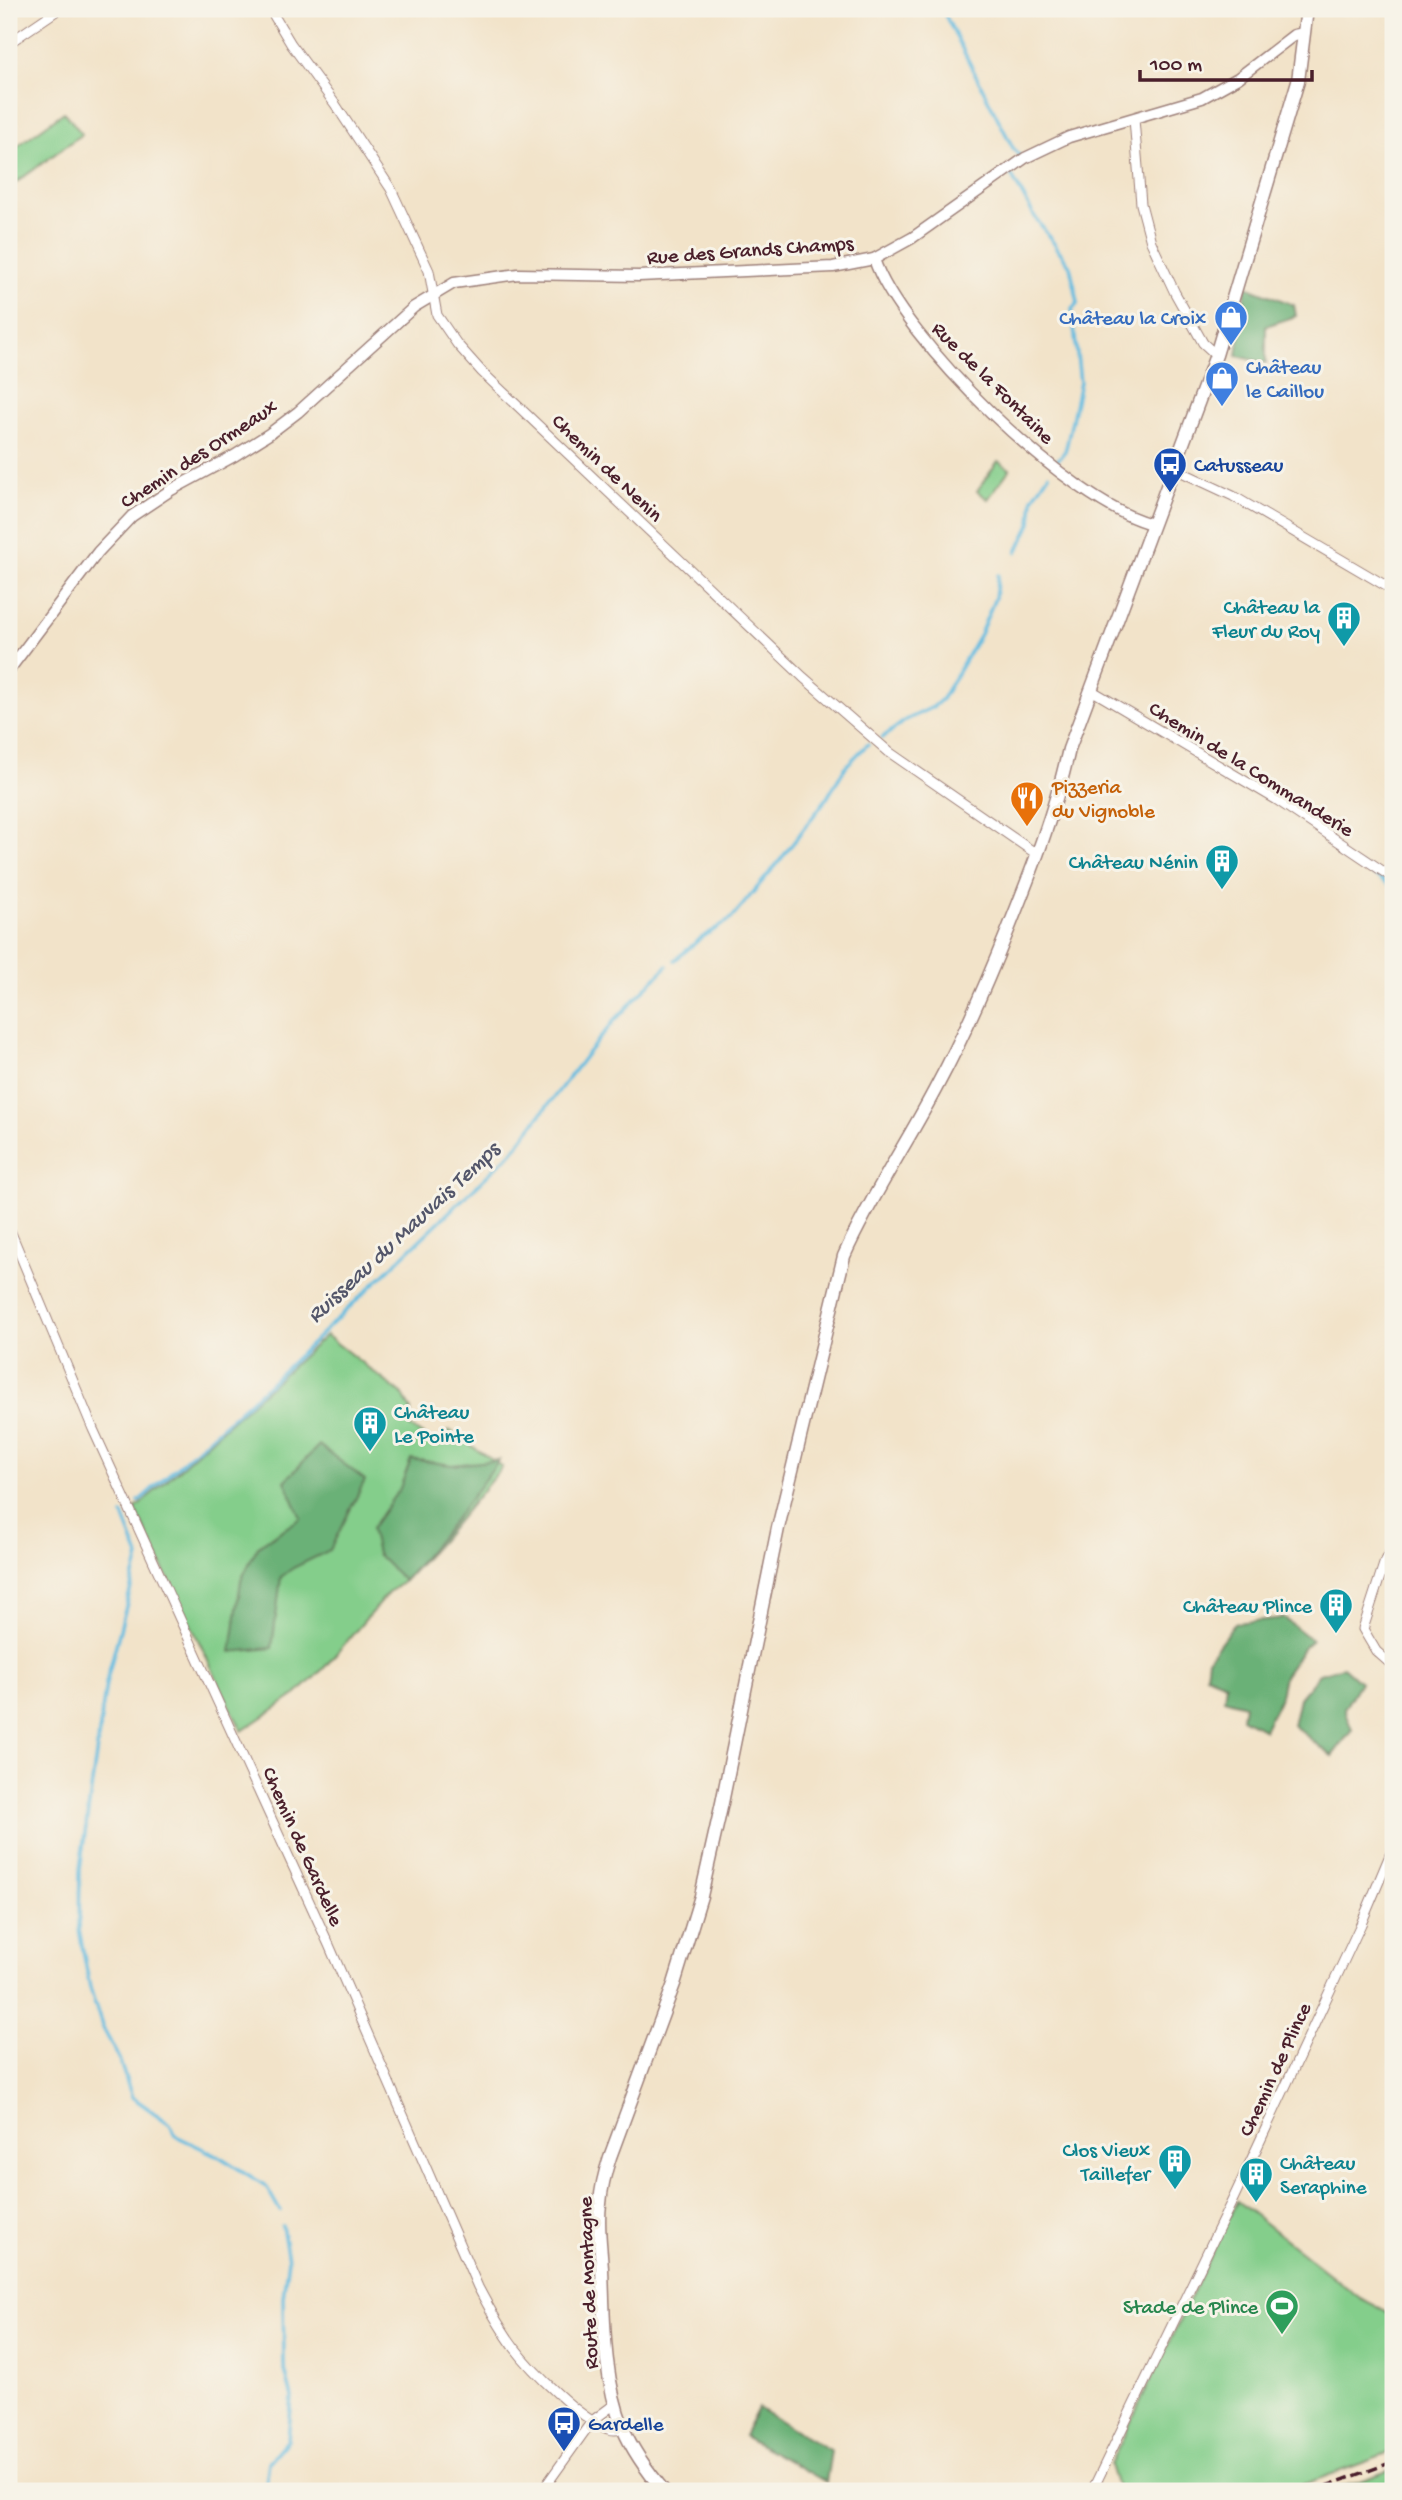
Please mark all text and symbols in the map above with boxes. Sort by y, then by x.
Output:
scale bar [1140,38,1311,82]
text: 100 m [1149,54,1202,79]
street label: Rue des Grands Champs [646,233,856,272]
shop icon: Château la Croix [1212,298,1250,347]
place label: Château la Croix [1059,308,1206,333]
street label: Rue de la Fontaine [925,318,1059,452]
place label: Château le Caillou [1246,357,1324,406]
shop icon: Château le Caillou [1203,359,1241,408]
street label: Chemin des Ormeaux [117,396,283,516]
street label: Chemin de Nenin [545,410,666,529]
bus stop icon: Catusseau [1151,445,1189,494]
place label: Catusseau [1194,455,1283,480]
place label: Château la Fleur du Roy [1211,597,1321,646]
building icon: Château la Fleur du Roy [1325,599,1363,648]
street label: Chemin de la Commanderie [1143,698,1358,845]
place label: Pizzeria du Vignoble [1051,777,1156,826]
restaurant icon: Pizzeria du Vignoble [1008,779,1046,828]
building icon: Château Nénin [1203,842,1241,891]
place label: Château Nénin [1069,852,1198,877]
water label: Ruisseau du Mauvais Temps [302,1136,508,1330]
place label: Château Le Pointe [394,1402,475,1451]
building icon: Château Le Pointe [351,1404,389,1453]
building icon: Château Plince [1317,1586,1355,1635]
place label: Château Plince [1183,1596,1313,1621]
street label: Chemin de Gardelle [254,1764,348,1932]
street label: Chemin de Plince [1235,1999,1320,2141]
place label: Clos Vieux Taillefer [1062,2140,1152,2189]
building icon: Clos Vieux Taillefer [1156,2142,1194,2191]
place label: Château Seraphine [1280,2153,1368,2202]
building icon: Château Seraphine [1237,2155,1275,2204]
street label: Route de Montagne [575,2195,606,2370]
sports icon: Stade de Plince [1263,2287,1301,2336]
place label: Stade de Plince [1123,2297,1259,2322]
bus stop icon: Gardelle [545,2404,583,2453]
place label: Gardelle [588,2414,665,2439]

